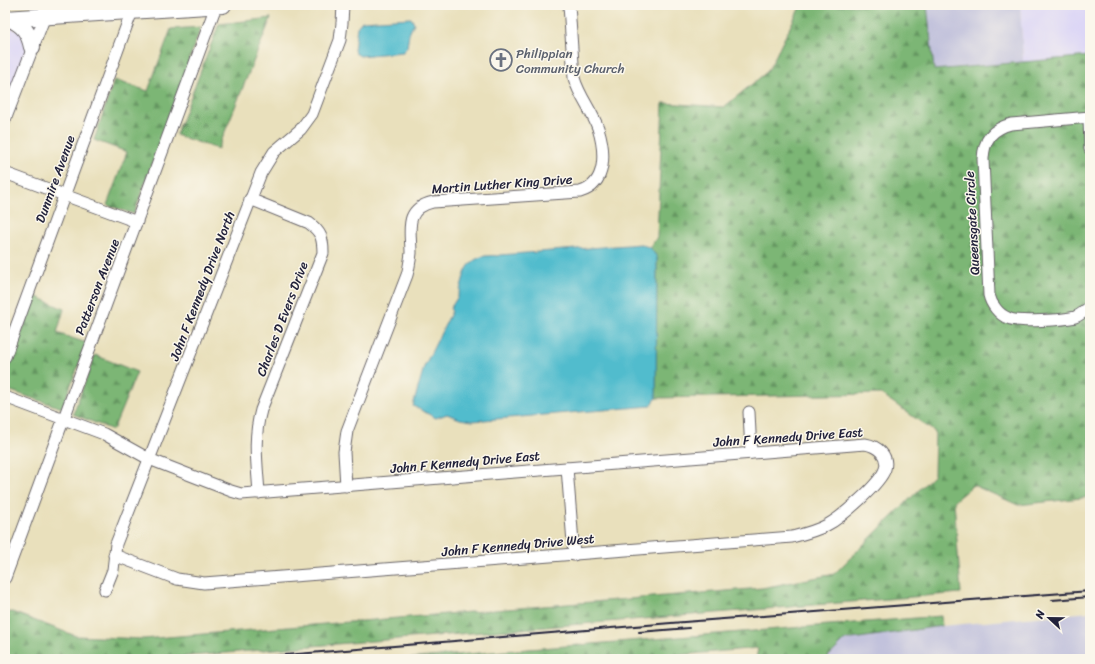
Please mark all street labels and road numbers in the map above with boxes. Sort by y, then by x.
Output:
street label: Dunmire Avenue [28,132,82,226]
street label: Martin Luther King Drive [431,168,573,200]
street label: Queensgate Circle [958,170,986,276]
street label: John F Kennedy Drive North [162,208,241,365]
street label: Patterson Avenue [68,235,126,339]
street label: Charles D Evers Drive [250,258,314,380]
street label: John F Kennedy Drive East [711,420,864,454]
street label: John F Kennedy Drive East [388,444,541,480]
street label: John F Kennedy Drive West [440,527,596,563]

